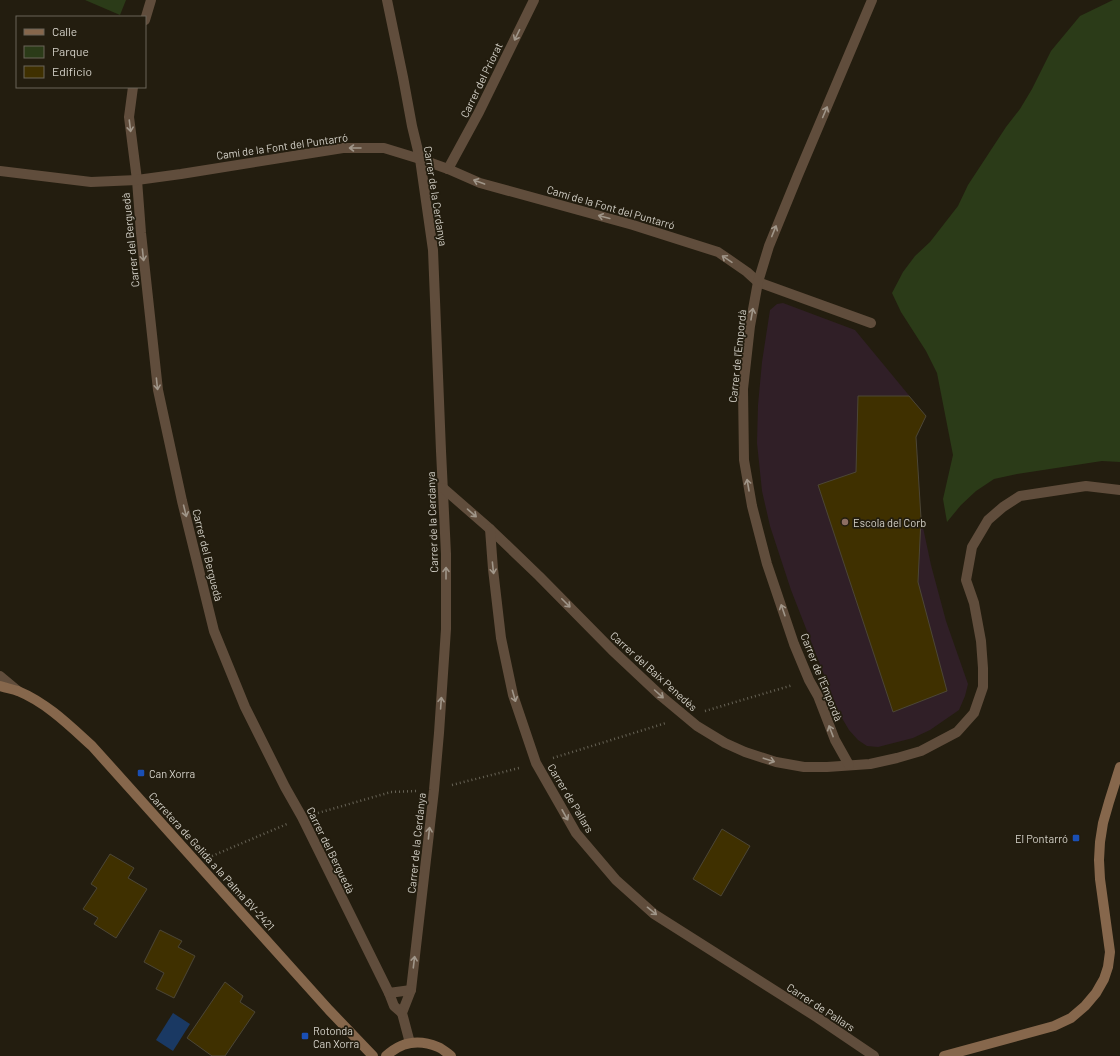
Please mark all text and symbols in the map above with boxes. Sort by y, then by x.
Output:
legend [16,16,146,88]
text: Calle [52,24,77,38]
one-way arrow [513,29,520,41]
street label: Carrer del Priorat [457,40,505,120]
text: Parque [52,44,89,58]
text: Edificio [52,64,92,78]
one-way arrow [821,106,829,118]
one-way arrow [126,119,134,132]
street label: Camí de la Font del Puntarró [215,130,349,162]
one-way arrow [349,144,362,152]
street label: Carrer de la Cerdanya [422,145,450,247]
one-way arrow [473,177,485,185]
street label: Camí de la Font del Puntarró [545,182,677,232]
street label: Carrer del Berguedà [119,192,141,288]
one-way arrow [598,213,611,220]
one-way arrow [771,226,779,238]
one-way arrow [140,248,147,261]
one-way arrow [721,254,733,262]
one-way arrow [749,308,757,321]
street label: Carrer de l'Empordà [726,309,748,403]
one-way arrow [154,377,161,390]
street label: Carrer de la Cerdanya [424,471,440,573]
one-way arrow [744,479,752,492]
one-way arrow [182,504,189,517]
street label: Carrer del Berguedà [190,507,226,603]
one-way arrow [467,509,477,518]
place label: Escola del Corb [853,516,926,529]
marker: Escola del Corb [840,517,850,527]
one-way arrow [489,561,497,574]
one-way arrow [442,567,450,580]
one-way arrow [561,598,571,608]
one-way arrow [779,604,786,617]
street label: Carrer del Baix Penedès [608,629,700,713]
street label: Carrer de l'Empordà [798,631,846,723]
one-way arrow [511,689,518,702]
one-way arrow [654,689,664,698]
one-way arrow [437,697,444,710]
one-way arrow [827,725,835,737]
one-way arrow [763,757,776,764]
street label: Carrer de Pallars [545,761,597,835]
place label: Can Xorra [149,767,195,780]
marker: Can Xorra [136,768,146,778]
street label: Carretera de Gelida a la Palma BV-2421 [146,789,278,933]
street label: Carrer de la Cerdanya [404,792,428,894]
street label: Carrer del Berguedà [304,805,358,895]
one-way arrow [562,809,570,821]
one-way arrow [425,827,433,840]
place label: El Pontarró [1015,832,1068,845]
marker: El Pontarró [1071,833,1081,843]
one-way arrow [646,907,657,915]
one-way arrow [410,956,418,969]
street label: Carrer de Pallars [785,980,857,1034]
place label: Rotonda Can Xorra [313,1024,359,1050]
marker: Rotonda Can Xorra [300,1031,310,1041]

